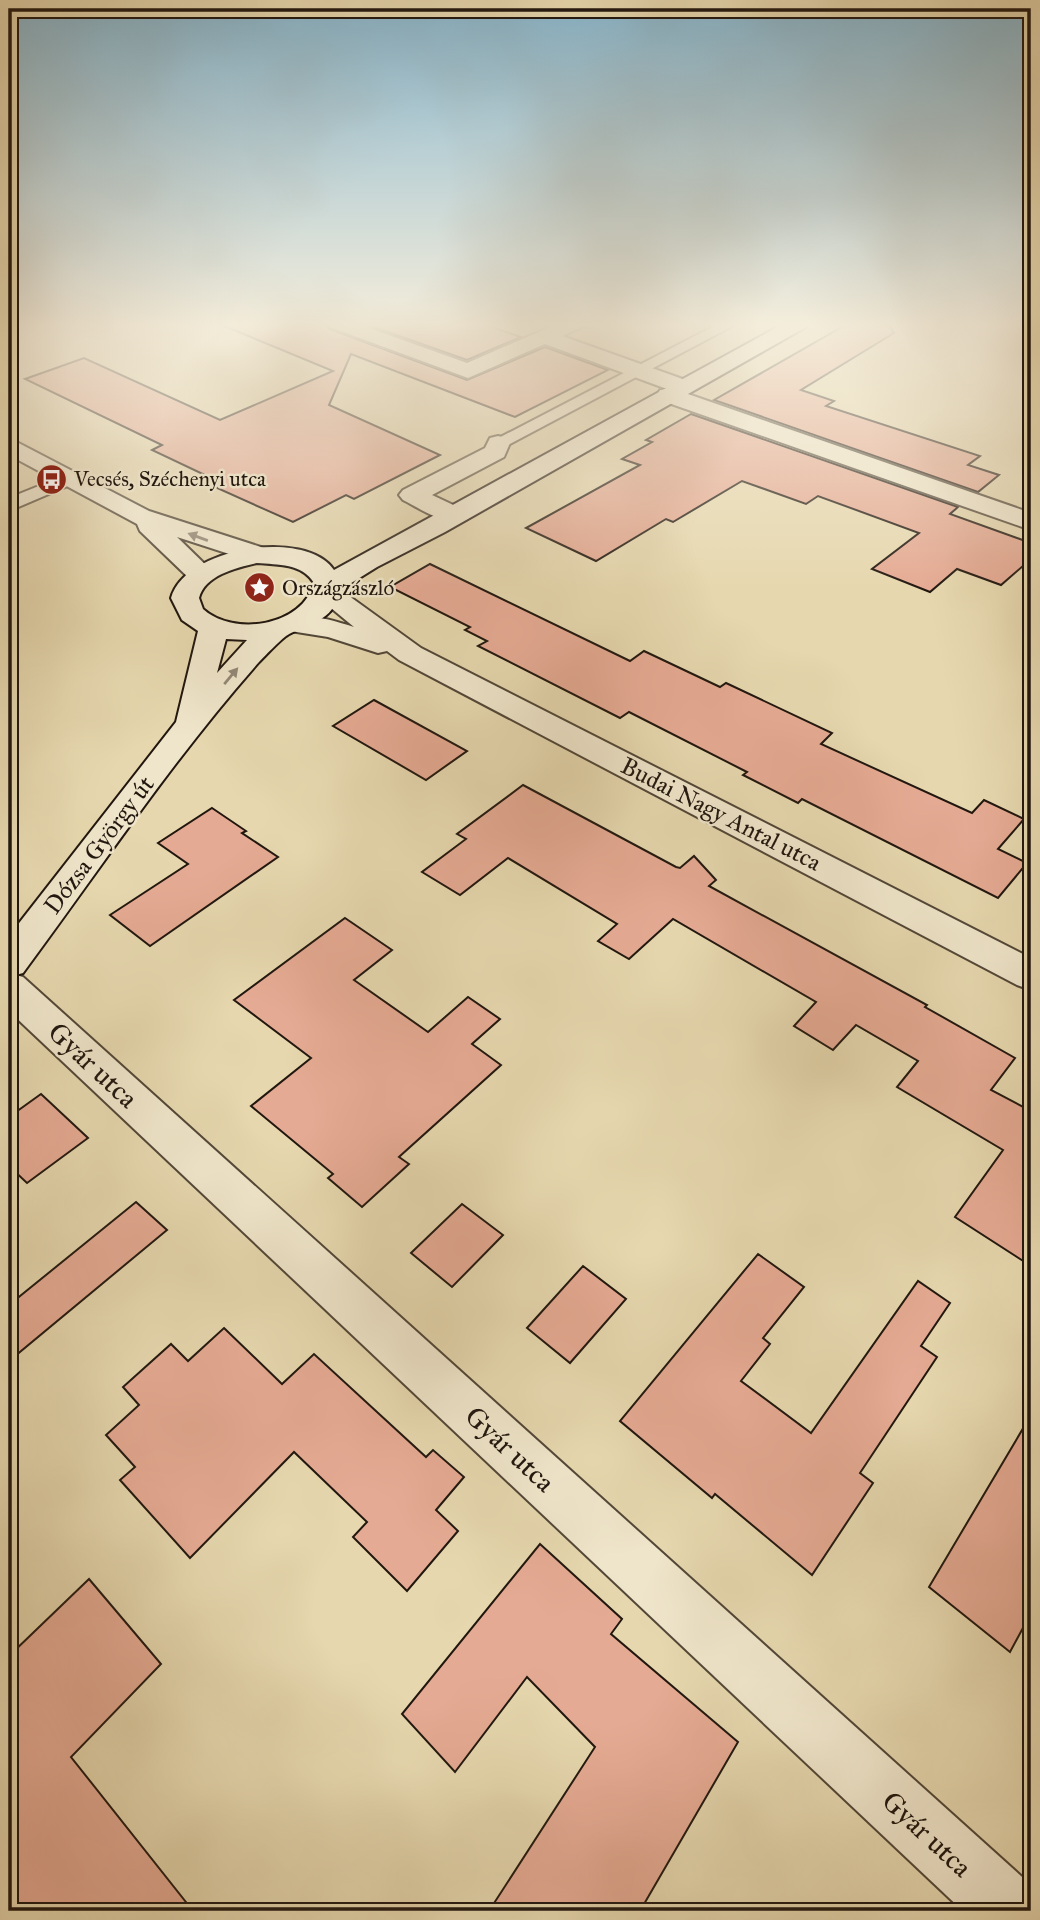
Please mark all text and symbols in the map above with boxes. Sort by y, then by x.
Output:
bus stop icon: Vecsés, Széchenyi utca [34,462,68,496]
place label: Vecsés, Széchenyi utca [73,466,266,492]
one-way arrow [187,531,208,542]
place icon: Országzászló [242,571,276,605]
place label: Országzászló [282,575,394,601]
one-way arrow [223,667,239,685]
street label: Budai Nagy Antal utca [616,750,827,878]
street label: Dózsa György út [37,770,161,920]
street label: Gyár utca [41,1015,145,1116]
street label: Gyár utca [458,1399,562,1500]
street label: Gyár utca [875,1784,979,1885]

